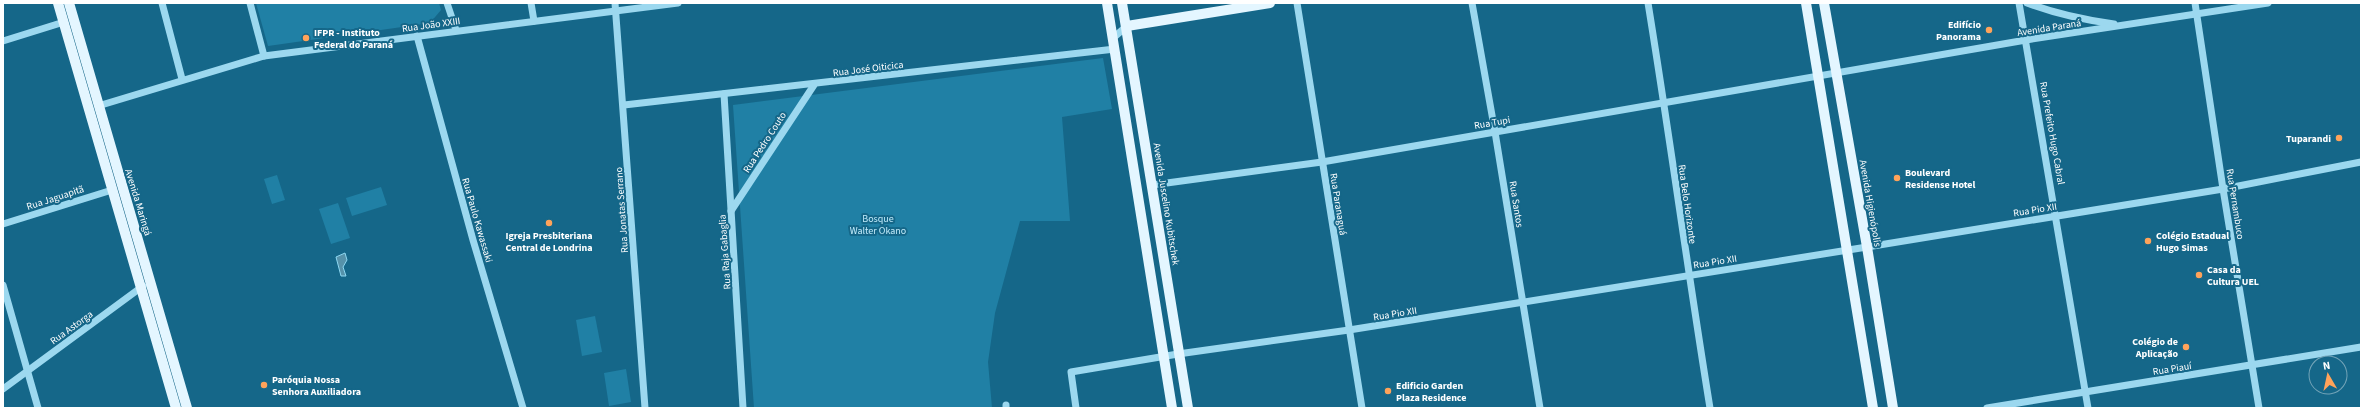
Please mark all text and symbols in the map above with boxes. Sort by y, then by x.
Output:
street label: Rua João XXIII [401,14,461,36]
street label: Avenida Paraná [2016,16,2082,40]
place label: Edifício Panorama [1936,18,1981,44]
marker: Edifício Panorama [1984,25,1994,35]
place label: IFPR - Instituto Federal do Paraná [314,26,393,52]
marker: IFPR - Instituto Federal do Paraná [301,33,311,43]
street label: Rua José Oiticica [832,58,904,80]
street label: Rua Prefeito Hugo Cabral [2036,81,2068,186]
street label: Rua Pedro Couto [740,109,790,176]
street label: Rua Tupi [1473,113,1511,133]
place label: Tuparandi [2286,132,2331,146]
marker: Tuparandi [2334,133,2344,143]
street label: Avenida Juscelino Kubitschek [1149,142,1183,266]
street label: Avenida Higienópolis [1855,159,1885,248]
street label: Rua Belo Horizonte [1675,164,1700,245]
street label: Rua Jonatas Serrano [612,166,632,253]
place label: Boulevard Residense Hotel [1905,166,1975,192]
street label: Avenida Maringá [121,167,155,237]
street label: Rua Pernambuco [2223,168,2248,241]
street label: Rua Paranaguá [1326,172,1350,236]
marker: Boulevard Residense Hotel [1892,173,1902,183]
street label: Rua Paulo Kawassaki [458,176,496,264]
street label: Rua Santos [1505,180,1527,228]
street label: Rua Jaguapitã [25,182,86,214]
street label: Rua Pio XII [2012,200,2058,220]
park label: Bosque Walter Okano [850,212,906,238]
street label: Rua Raja Gabaglia [715,214,735,290]
marker: Igreja Presbiteriana Central de Londrina [544,218,554,228]
place label: Igreja Presbiteriana Central de Londrina [505,229,593,255]
place label: Colégio Estadual Hugo Simas [2156,229,2229,255]
marker: Colégio Estadual Hugo Simas [2143,236,2153,246]
street label: Rua Pio XII [1692,252,1738,272]
place label: Casa da Cultura UEL [2207,263,2259,289]
marker: Casa da Cultura UEL [2194,270,2204,280]
street label: Rua Pio XII [1372,304,1418,324]
street label: Rua Astorga [47,308,96,348]
place label: Colégio de Aplicação [2132,335,2178,361]
marker: Colégio de Aplicação [2181,342,2191,352]
north arrow [2308,355,2348,395]
text: N [2322,358,2331,374]
street label: Rua Piauí [2152,359,2193,379]
place label: Paróquia Nossa Senhora Auxiliadora [272,373,361,399]
place label: Edificio Garden Plaza Residence [1396,379,1466,405]
marker: Paróquia Nossa Senhora Auxiliadora [259,380,269,390]
marker: Edificio Garden Plaza Residence [1383,386,1393,396]

